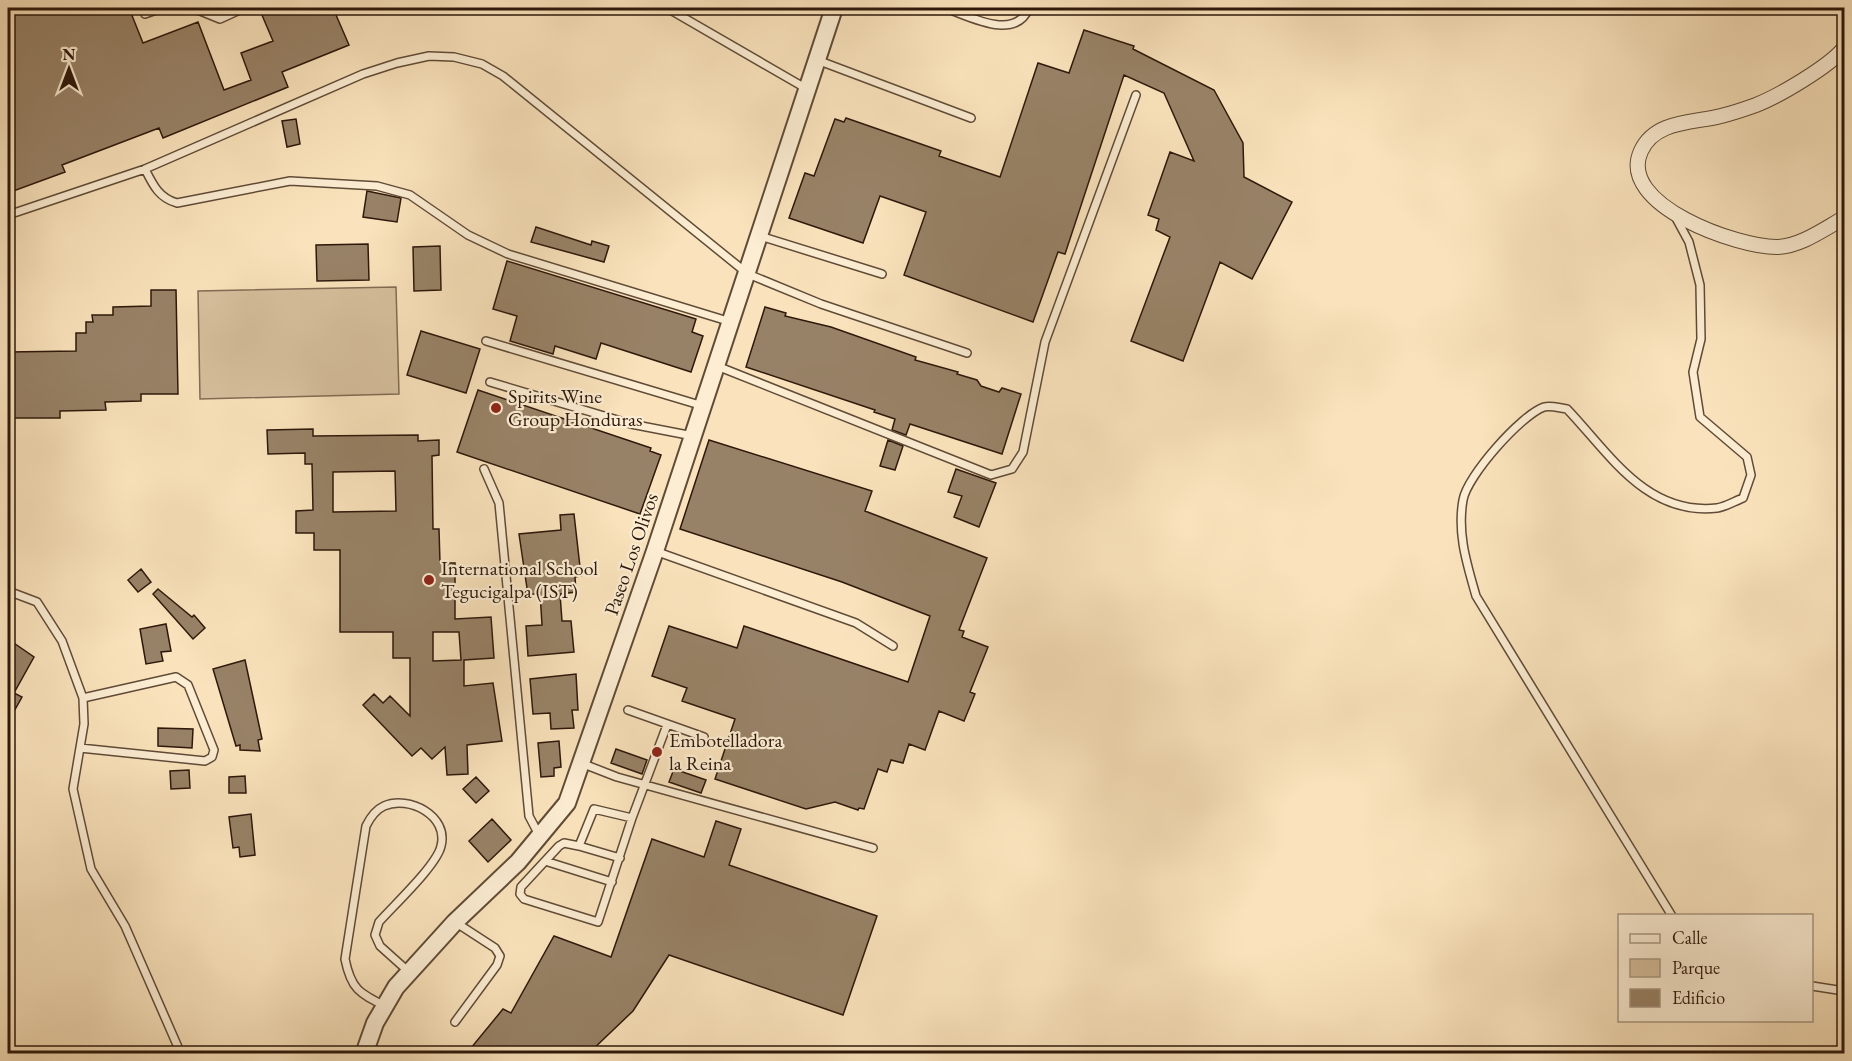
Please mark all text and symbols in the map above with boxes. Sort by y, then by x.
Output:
north arrow [39,39,99,99]
text: N [63,44,76,65]
place label: Spirits Wine Group Honduras [508,383,643,432]
marker: Spirits Wine Group Honduras [489,401,503,415]
street label: Paseo Los Olivos [598,489,664,619]
place label: International School Tegucigalpa (IST) [441,555,598,604]
marker: International School Tegucigalpa (IST) [422,573,436,587]
place label: Embotelladora la Reina [669,727,782,776]
marker: Embotelladora la Reina [650,745,664,759]
legend [1618,914,1813,1022]
text: Calle [1672,926,1708,949]
text: Parque [1672,956,1720,979]
text: Edificio [1672,986,1725,1009]

